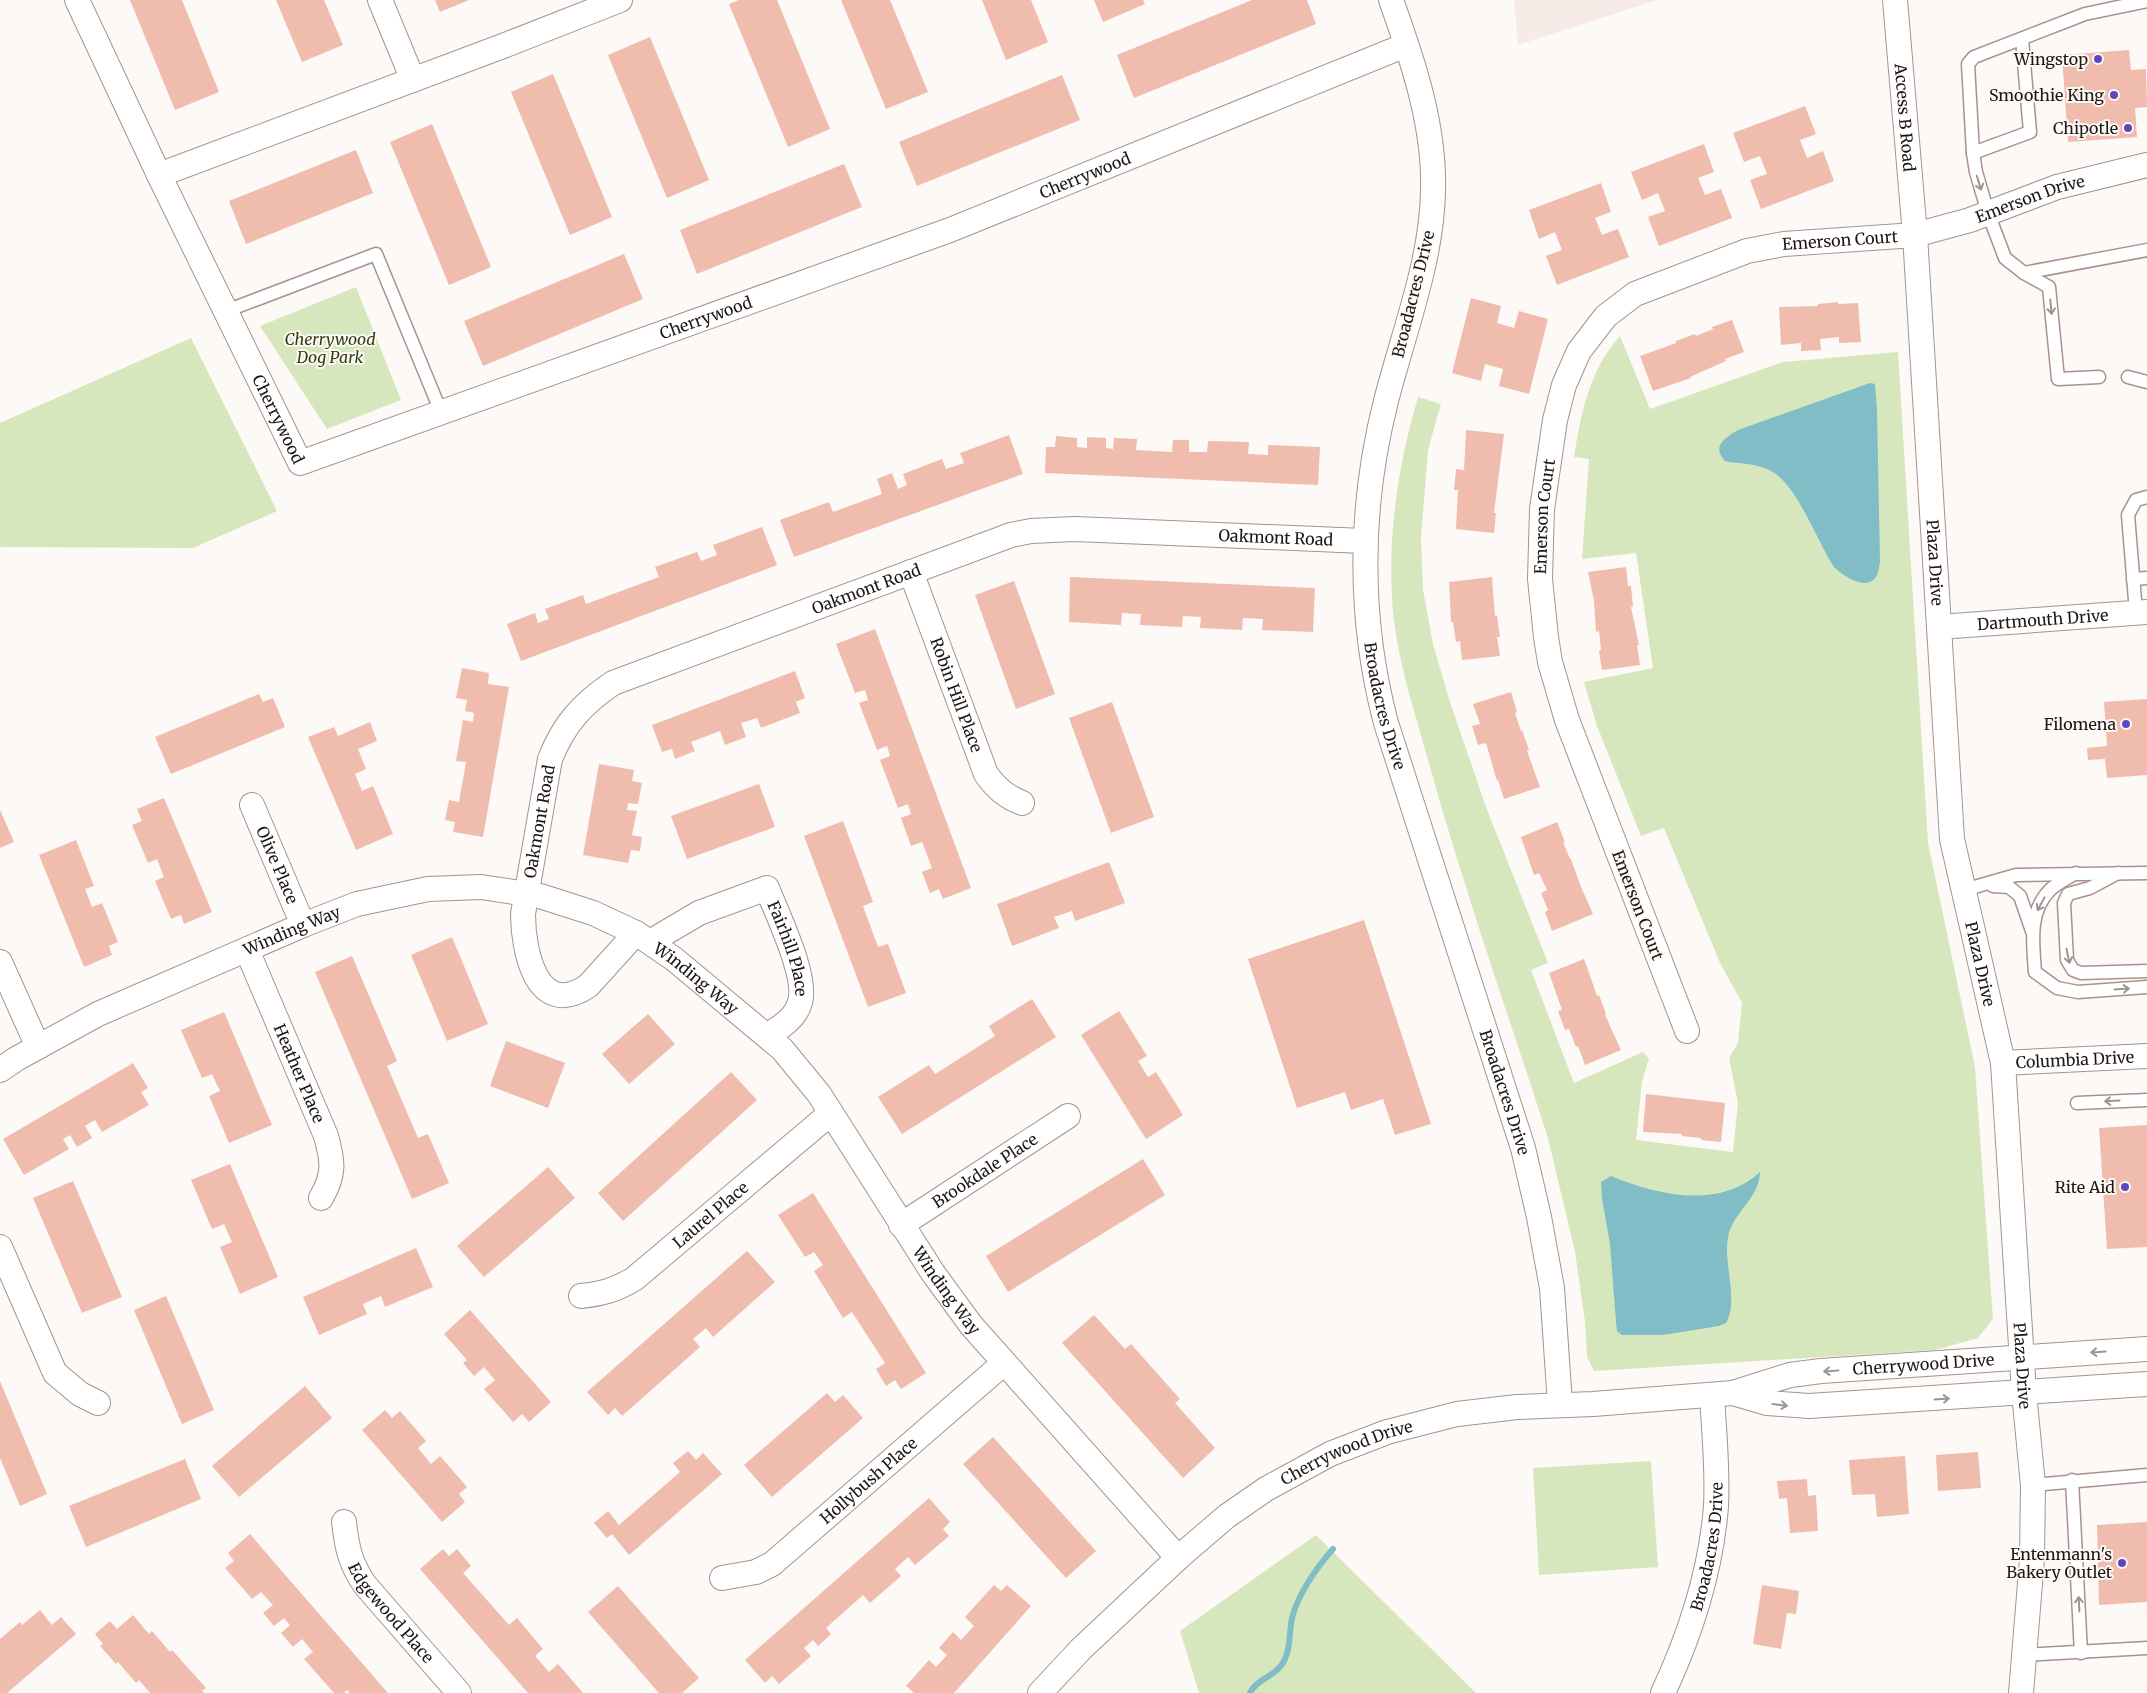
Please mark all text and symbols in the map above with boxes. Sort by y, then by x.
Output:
place label: Wingstop [2013,49,2088,69]
marker: Wingstop [2092,53,2104,65]
street label: Access B Road [1890,62,1920,173]
place label: Smoothie King [1989,85,2104,105]
marker: Smoothie King [2108,89,2120,101]
place label: Chipotle [2053,118,2118,138]
marker: Chipotle [2122,122,2134,134]
street label: Cherrywood [1036,148,1134,203]
street label: Emerson Drive [1973,171,2087,227]
one-way arrow [1975,175,1984,191]
street label: Emerson Court [1781,226,1899,254]
street label: Broadacres Drive [1388,228,1438,360]
street label: Cherrywood [657,292,755,343]
one-way arrow [2046,299,2056,315]
park label: Cherrywood Dog Park [284,329,376,367]
street label: Cherrywood [248,371,309,467]
street label: Emerson Court [1530,457,1559,575]
street label: Plaza Drive [1922,519,1948,606]
street label: Oakmont Road [1218,525,1334,550]
street label: Oakmont Road [809,559,924,618]
street label: Dartmouth Drive [1976,605,2109,634]
street label: Robin Hill Place [926,635,987,755]
street label: Broadacres Drive [1360,641,1410,772]
place label: Filomena [2044,714,2116,734]
marker: Filomena [2120,718,2132,730]
street label: Oakmont Road [519,763,559,880]
street label: Olive Place [252,823,303,907]
street label: Emerson Court [1608,847,1668,963]
one-way arrow [2036,896,2045,911]
street label: Fairhill Place [763,898,811,996]
street label: Winding Way [239,901,344,960]
street label: Plaza Drive [1961,919,2000,1008]
street label: Winding Way [649,937,743,1019]
one-way arrow [2064,948,2073,964]
one-way arrow [2114,984,2130,993]
street label: Heather Place [270,1021,329,1126]
street label: Broadacres Drive [1475,1027,1534,1157]
street label: Columbia Drive [2015,1047,2135,1072]
one-way arrow [2104,1097,2120,1106]
street label: Brookdale Place [928,1129,1041,1212]
street label: Laurel Place [668,1177,752,1252]
place label: Rite Aid [2055,1177,2115,1197]
marker: Rite Aid [2119,1181,2131,1193]
street label: Winding Way [908,1242,985,1339]
street label: Plaza Drive [2010,1322,2036,1410]
one-way arrow [2091,1348,2107,1357]
street label: Cherrywood Drive [1852,1349,1995,1379]
one-way arrow [1824,1366,1840,1375]
one-way arrow [1934,1394,1950,1403]
one-way arrow [1771,1400,1787,1410]
street label: Cherrywood Drive [1277,1416,1415,1489]
street label: Hollybush Place [816,1433,921,1528]
street label: Broadacres Drive [1686,1482,1727,1613]
place label: Entenmann's Bakery Outlet [2006,1544,2113,1582]
marker: Entenmann's Bakery Outlet [2116,1557,2128,1569]
street label: Edgewood Place [344,1559,438,1667]
one-way arrow [2074,1596,2083,1612]

